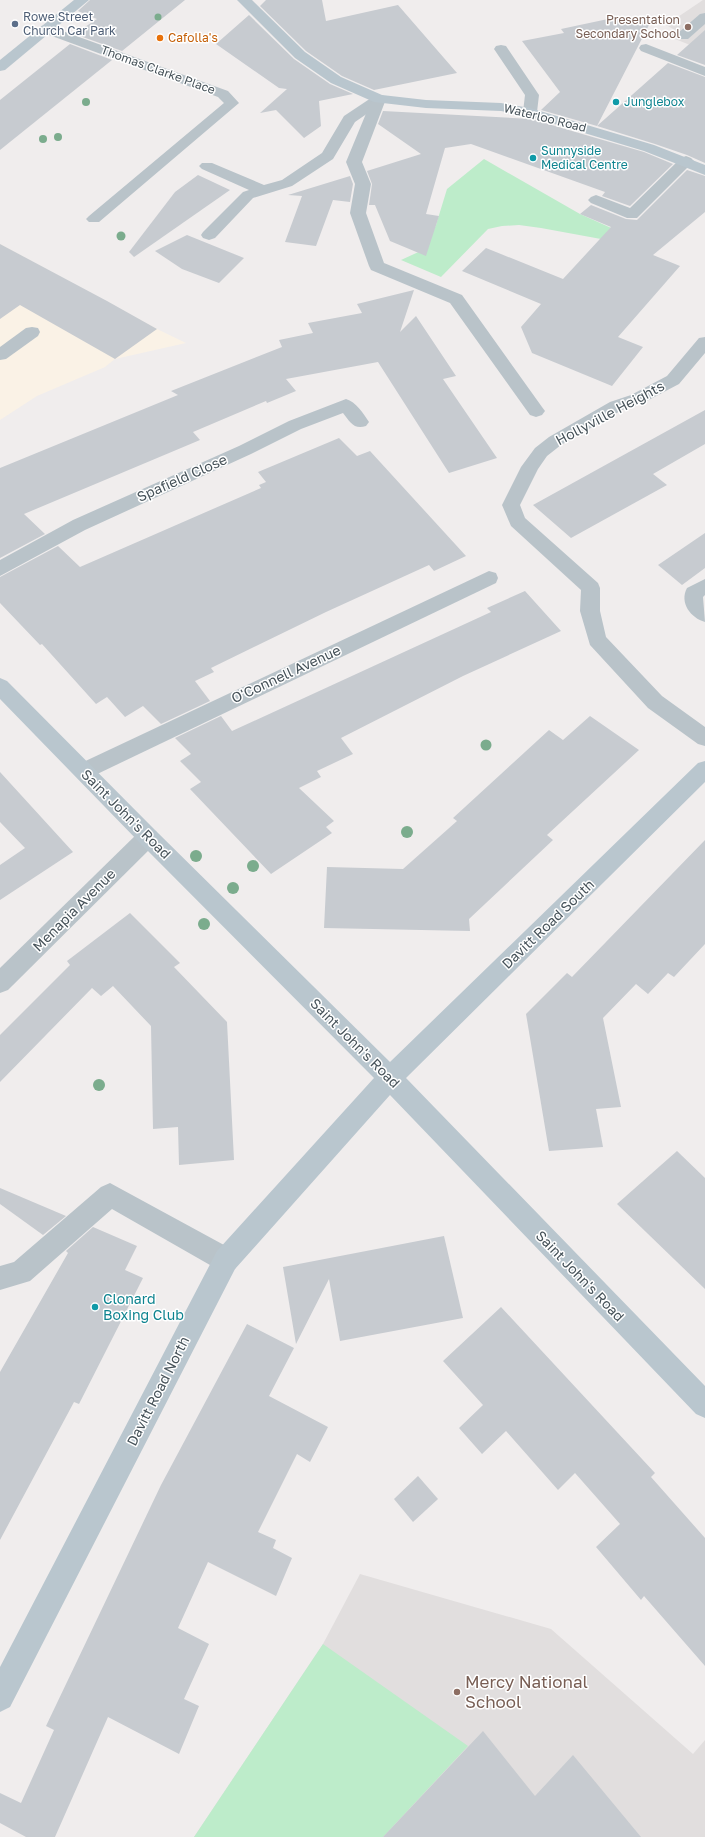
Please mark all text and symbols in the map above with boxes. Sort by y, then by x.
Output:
place label: Rowe Street Church Car Park [23,9,116,38]
place label: Presentation Secondary School [575,12,680,41]
marker: Rowe Street Church Car Park [10,19,20,29]
marker: Presentation Secondary School [683,22,693,32]
place label: Cafolla's [168,30,218,45]
marker: Cafolla's [155,33,165,43]
street label: Thomas Clarke Place [99,42,217,97]
place label: Junglebox [624,94,685,109]
marker: Junglebox [611,97,621,107]
street label: Waterloo Road [502,100,588,135]
place label: Sunnyside Medical Centre [541,143,628,172]
marker: Sunnyside Medical Centre [528,153,538,163]
street label: Hollyville Heights [553,377,667,448]
street label: Spafield Close [134,450,229,505]
street label: O'Connell Avenue [228,641,343,706]
street label: Saint John's Road [78,765,175,862]
street label: Menapia Avenue [29,865,119,955]
street label: Davitt Road South [498,875,597,972]
street label: Saint John's Road [307,994,404,1091]
street label: Saint John's Road [533,1227,628,1325]
place label: Clonard Boxing Club [103,1290,184,1323]
marker: Clonard Boxing Club [90,1302,100,1312]
street label: Davitt Road North [123,1333,192,1448]
place label: Mercy National School [465,1671,588,1712]
marker: Mercy National School [452,1687,462,1697]

